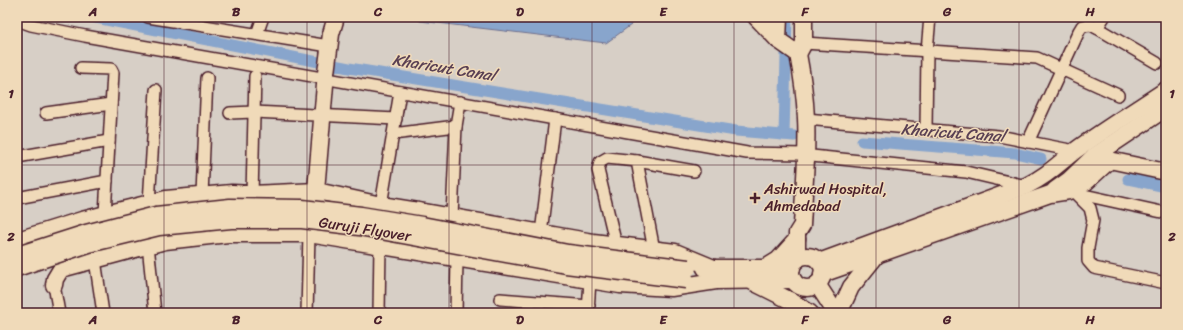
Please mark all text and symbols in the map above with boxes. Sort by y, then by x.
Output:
text: A [88,0,97,23]
text: B [232,0,241,23]
text: C [373,0,383,23]
text: D [516,0,524,23]
text: E [659,0,668,23]
text: F [800,0,809,23]
text: G [942,0,952,23]
text: H [1084,0,1095,23]
water label: Kharicut Canal [390,45,501,90]
text: 1 [8,82,14,105]
text: 1 [1169,82,1175,105]
water label: Kharicut Canal [900,114,1009,151]
place label: Ashirwad Hospital, Ahmedabad [763,176,887,219]
marker: Ashirwad Hospital, Ahmedabad [749,192,761,204]
street label: Guruji Flyover [317,209,414,249]
text: 2 [6,225,15,248]
text: 2 [1167,225,1176,248]
text: A [88,308,97,330]
text: B [232,308,241,330]
text: C [373,308,383,330]
text: D [516,308,524,330]
text: E [659,308,668,330]
text: F [800,308,809,330]
text: G [942,308,952,330]
text: H [1084,308,1095,330]

